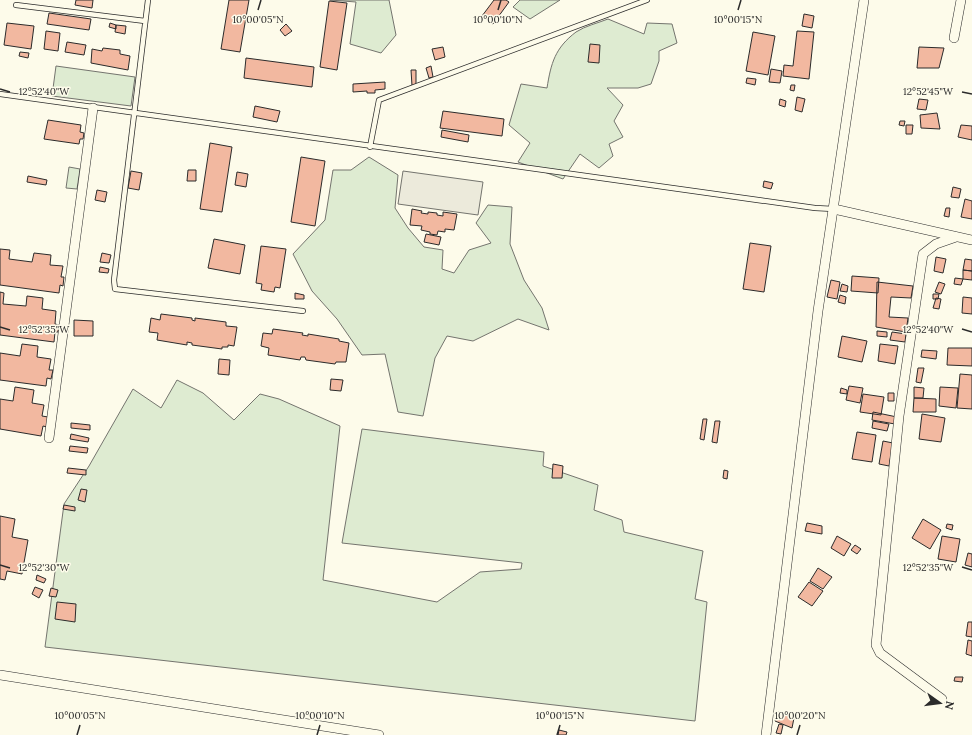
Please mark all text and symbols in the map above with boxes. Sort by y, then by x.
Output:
text: 10°00'05"N [232,13,284,26]
text: 10°00'10"N [473,13,523,26]
text: 10°00'15"N [714,13,763,26]
text: 12°52'40"W [19,85,70,98]
text: 12°52'45"W [903,85,954,98]
text: 12°52'35"W [19,323,70,336]
text: 12°52'40"W [903,323,954,336]
text: 12°52'30"W [18,561,71,574]
text: 12°52'35"W [903,561,954,574]
north arrow [920,683,960,723]
text: N [942,700,958,712]
text: 10°00'05"N [54,709,106,722]
text: 10°00'10"N [295,709,345,722]
text: 10°00'15"N [536,709,585,722]
text: 10°00'20"N [774,709,826,722]

